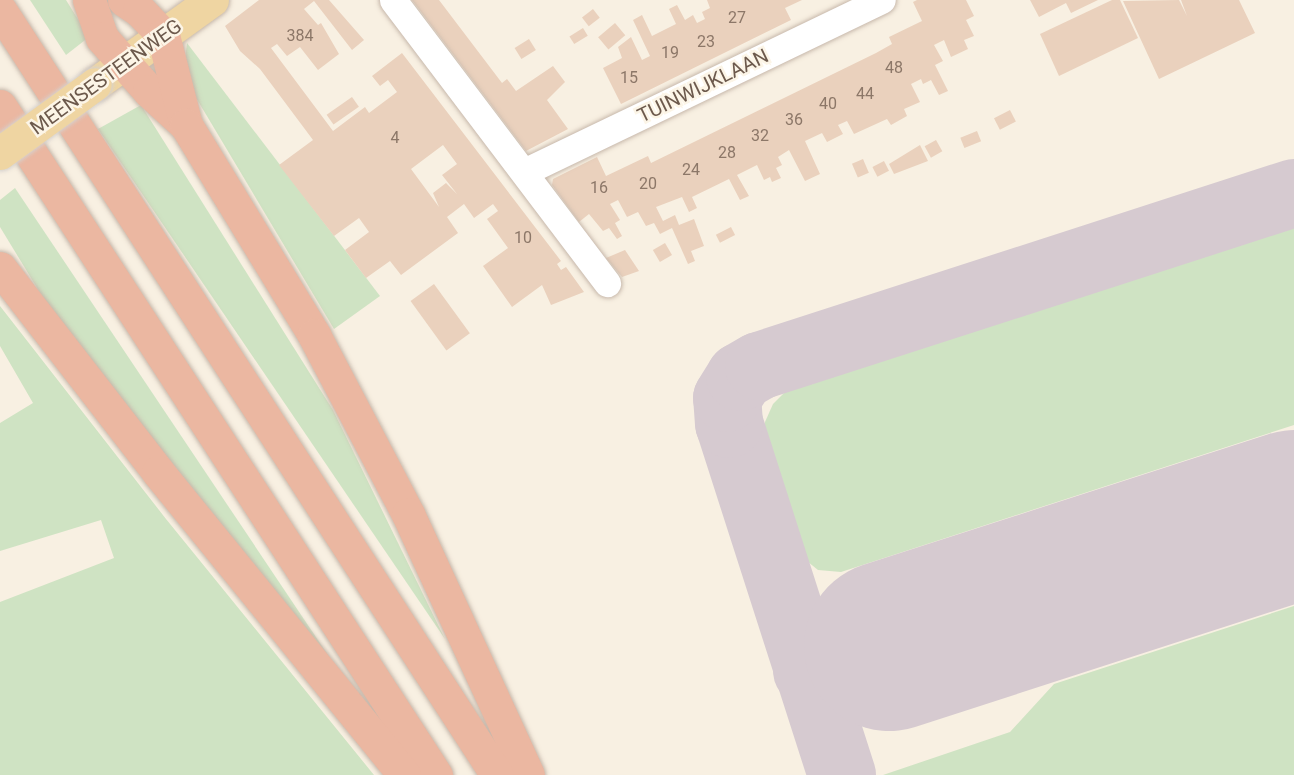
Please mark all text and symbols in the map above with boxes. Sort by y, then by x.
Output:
house number: 27 [728,8,746,28]
street label: MEENSESTEENWEG [26,14,186,140]
house number: 384 [287,26,313,46]
house number: 23 [697,32,715,52]
house number: 19 [661,43,679,63]
street label: TUINWIJKLAAN [634,44,772,128]
house number: 48 [885,58,903,78]
house number: 15 [620,68,638,88]
house number: 44 [856,84,874,104]
house number: 40 [819,94,837,114]
house number: 36 [785,110,803,130]
house number: 32 [751,126,769,146]
house number: 4 [391,128,399,148]
house number: 28 [718,143,736,163]
house number: 24 [682,160,700,180]
house number: 20 [639,174,657,194]
house number: 16 [590,178,608,198]
house number: 10 [514,228,532,248]

